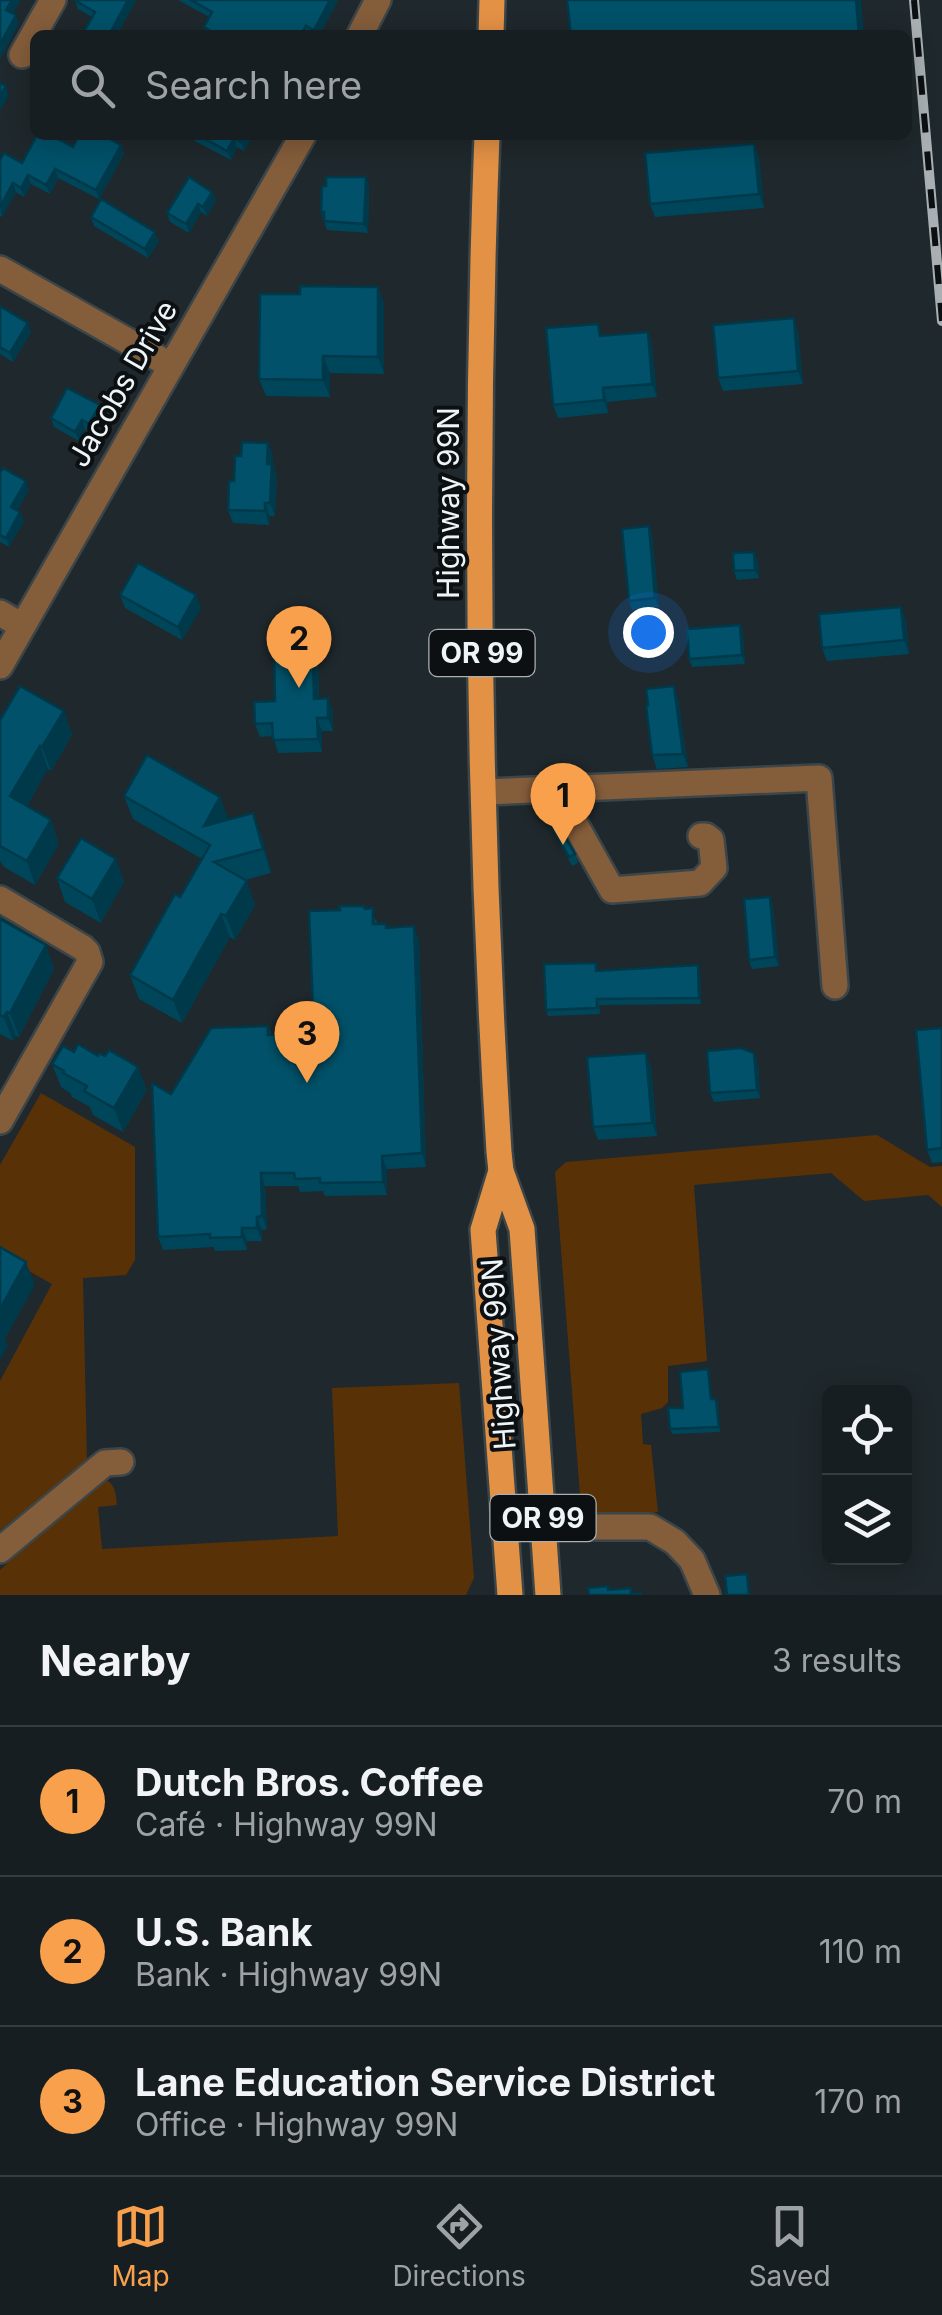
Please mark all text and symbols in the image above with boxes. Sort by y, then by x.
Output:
search box [30,30,912,140]
icon: search [65,58,120,113]
text: Search here [145,62,362,108]
street label: Jacobs Drive [60,294,184,473]
street label: Highway 99N [430,407,466,599]
pin: 2 [266,606,332,688]
your location [623,607,674,658]
road number: OR 99 [430,630,534,676]
pin: 1 [530,762,596,845]
pin: 3 [274,1000,340,1083]
street label: Highway 99N [473,1257,523,1451]
map controls [822,1385,912,1565]
button: locate [822,1385,912,1475]
button: layers [822,1475,912,1565]
road number: OR 99 [490,1495,596,1541]
text: Nearby [40,1635,191,1686]
text: 3 results [772,1641,902,1680]
text: Dutch Bros. Coffee [135,1759,484,1805]
text: 1 [66,1782,79,1821]
text: 70 m [827,1782,902,1821]
text: Café · Highway 99N [135,1805,438,1844]
text: U.S. Bank [135,1909,313,1955]
text: 2 [62,1932,83,1971]
text: 110 m [819,1932,902,1971]
text: Bank · Highway 99N [135,1955,442,1994]
text: Lane Education Service District [135,2059,715,2105]
text: 3 [62,2082,83,2121]
text: 170 m [814,2082,902,2121]
text: Office · Highway 99N [135,2105,458,2144]
tab: Map [111,2199,170,2293]
tab: Directions [392,2199,526,2293]
tab: Saved [749,2199,831,2293]

